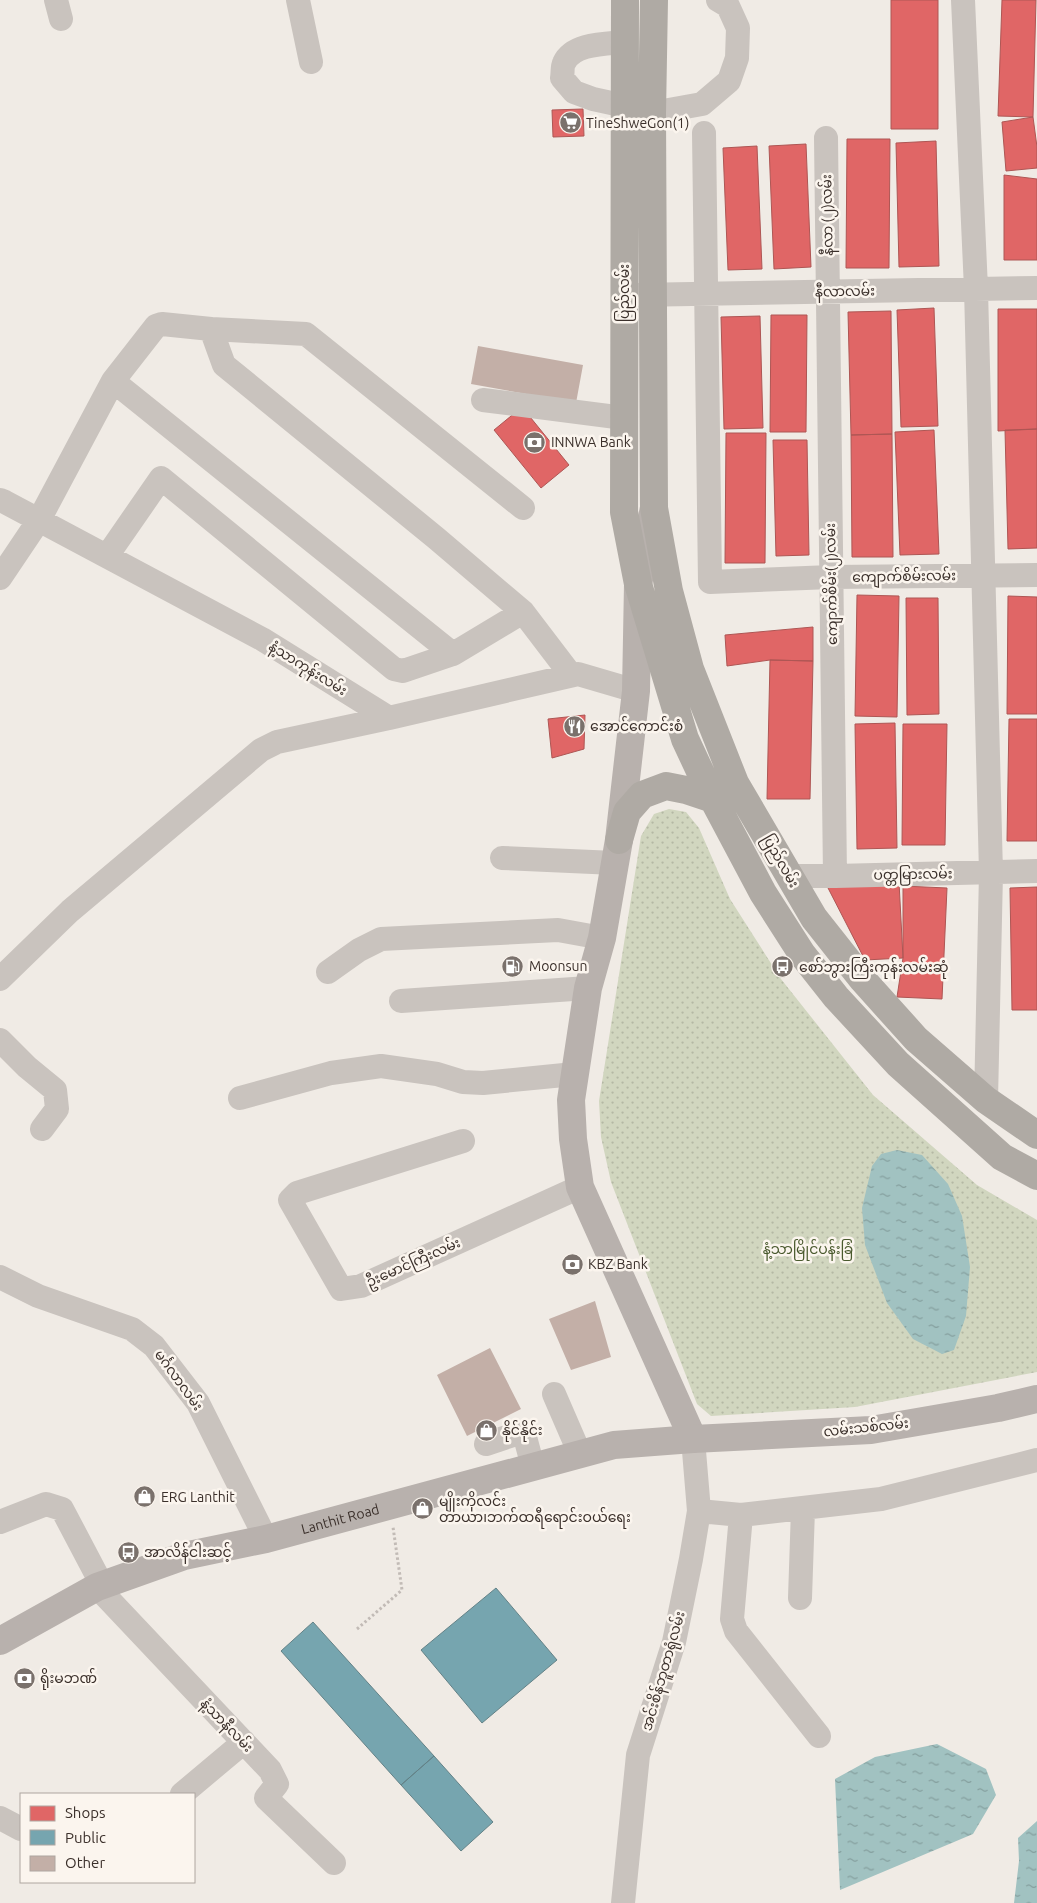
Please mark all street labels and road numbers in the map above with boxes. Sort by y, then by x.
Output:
street label: နီလာ (၂)လမ်း [816,174,840,256]
street label: ပြည်လမ်း [614,264,636,322]
street label: နီလာလမ်း [815,280,875,304]
street label: ကျောက်စိမ်း(၂)လမ်း [820,523,844,645]
street label: ကျောက်စိမ်းလမ်း [852,565,956,589]
street label: နံ့သာကုန်းလမ်း [264,636,351,702]
street label: ပြည်လမ်း [756,831,804,892]
street label: ပတ္တမြားလမ်း [873,863,953,887]
street label: ဦးမောင်ကြီးလမ်း [363,1232,464,1294]
street label: မင်္ဂလာလမ်း [152,1345,208,1413]
street label: လမ်းသစ်လမ်း [823,1413,909,1439]
street label: Lanthit Road [299,1501,381,1537]
street label: အင်းစိန်ဘူတာရုံလမ်း [636,1609,692,1734]
street label: နံ့သာနီလမ်း [195,1694,258,1758]

